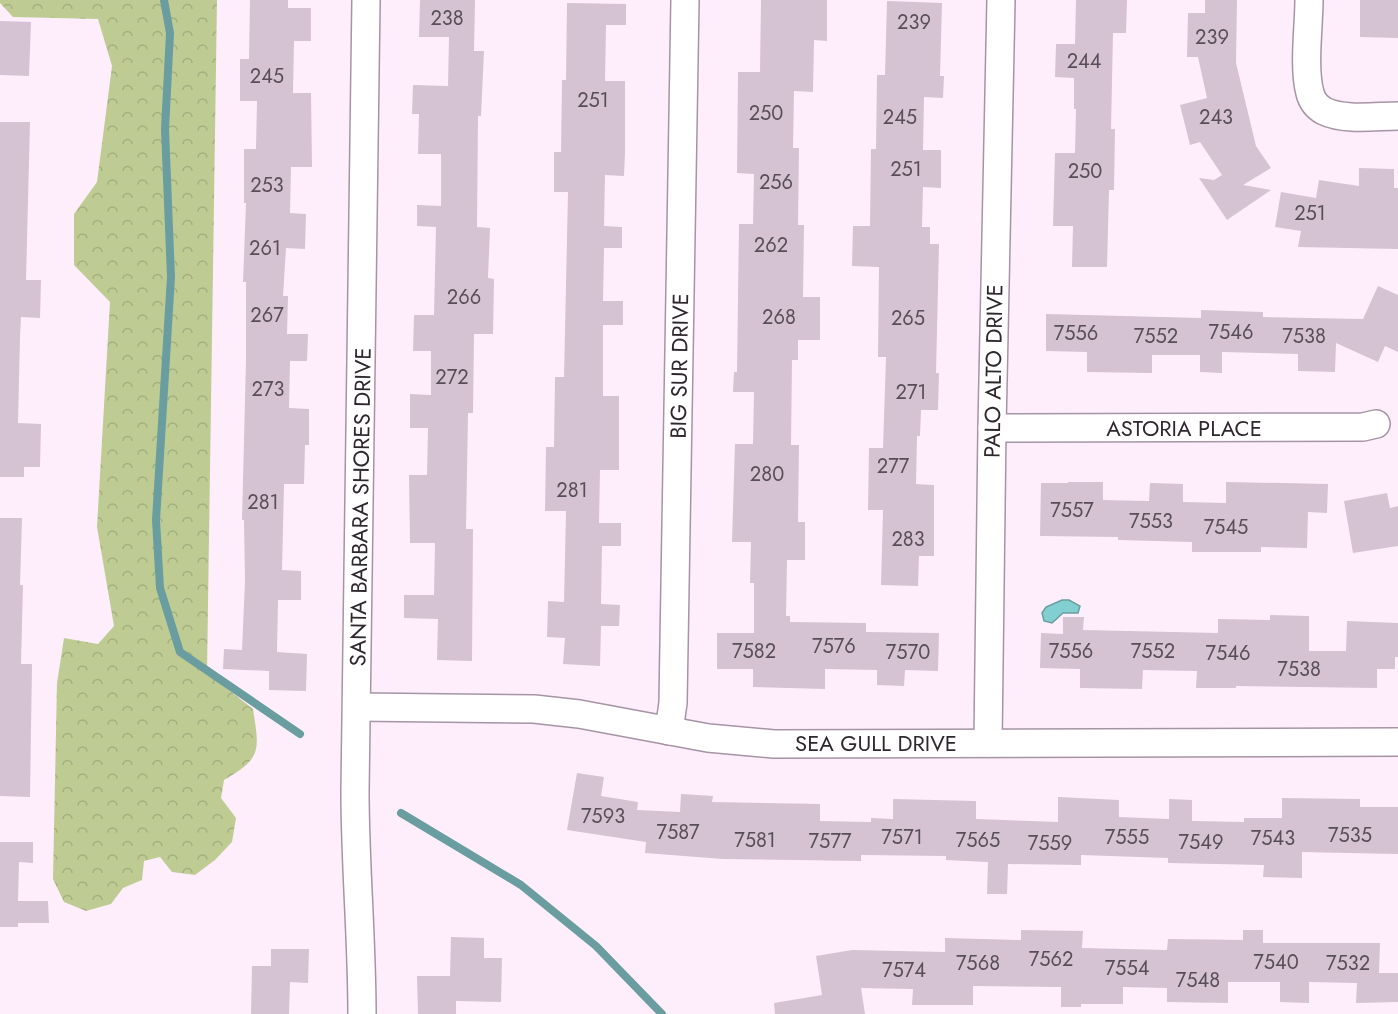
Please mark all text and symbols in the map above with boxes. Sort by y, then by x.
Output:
house number: 238 [430,4,464,33]
house number: 239 [897,8,931,37]
house number: 239 [1195,23,1229,52]
house number: 244 [1067,47,1102,76]
house number: 245 [250,62,284,91]
house number: 251 [577,86,609,115]
house number: 250 [749,99,783,128]
house number: 245 [883,103,917,132]
house number: 243 [1199,103,1233,132]
house number: 251 [890,155,922,184]
house number: 250 [1068,157,1102,186]
house number: 256 [759,168,793,197]
house number: 253 [250,171,284,200]
house number: 251 [1294,199,1326,228]
house number: 262 [754,231,788,260]
house number: 261 [249,234,281,263]
house number: 266 [447,283,481,312]
street label: PALO ALTO DRIVE [975,284,1011,458]
street label: BIG SUR DRIVE [662,293,696,439]
house number: 267 [250,301,284,330]
house number: 268 [762,303,796,332]
house number: 265 [891,304,925,333]
house number: 7546 [1209,318,1253,347]
house number: 7556 [1054,319,1098,348]
house number: 7552 [1134,322,1178,351]
house number: 7538 [1282,322,1326,351]
street label: SANTA BARBARA SHORES DRIVE [341,347,379,667]
house number: 272 [435,363,469,392]
house number: 273 [252,375,284,404]
house number: 271 [896,378,926,407]
street label: ASTORIA PLACE [1106,412,1262,444]
house number: 277 [877,452,910,481]
house number: 280 [750,460,784,489]
house number: 281 [556,476,588,505]
house number: 281 [247,488,279,517]
house number: 7557 [1050,496,1094,525]
house number: 7553 [1129,507,1173,536]
house number: 7545 [1204,513,1248,542]
house number: 283 [891,525,925,554]
house number: 7576 [812,632,856,661]
house number: 7582 [732,637,776,666]
house number: 7556 [1049,637,1093,666]
house number: 7552 [1131,637,1175,666]
house number: 7570 [886,638,930,667]
house number: 7546 [1206,639,1250,668]
house number: 7538 [1277,655,1321,684]
street label: SEA GULL DRIVE [795,727,957,759]
house number: 7593 [581,802,625,831]
house number: 7587 [657,818,700,847]
house number: 7535 [1328,821,1372,850]
house number: 7571 [881,823,923,852]
house number: 7555 [1105,823,1149,852]
house number: 7543 [1251,824,1295,853]
house number: 7581 [734,826,776,855]
house number: 7565 [956,826,1000,855]
house number: 7577 [809,827,852,856]
house number: 7549 [1179,828,1223,857]
house number: 7559 [1028,829,1072,858]
house number: 7562 [1029,945,1073,974]
house number: 7540 [1253,948,1299,977]
house number: 7568 [956,949,1000,978]
house number: 7532 [1326,949,1370,978]
house number: 7554 [1105,954,1150,983]
house number: 7574 [882,956,926,985]
house number: 7548 [1176,966,1220,995]

